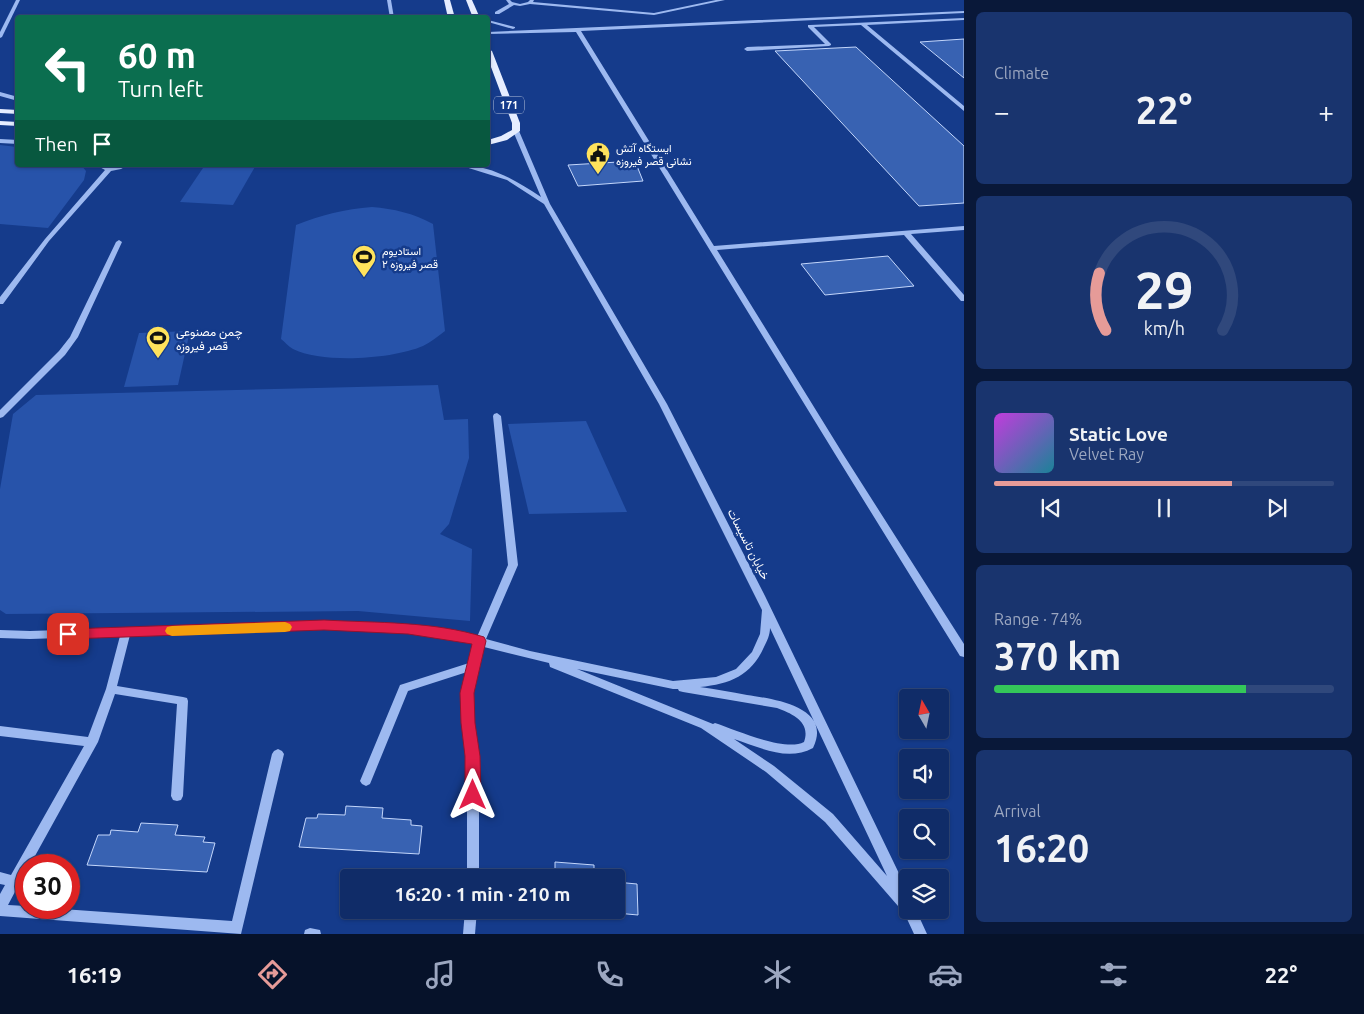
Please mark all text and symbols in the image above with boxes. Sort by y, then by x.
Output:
icon: left [35,35,100,100]
text: 60 m [118,35,196,75]
text: Climate [994,64,1049,82]
text: Turn left [118,76,203,101]
text: 22° [1136,89,1192,131]
road number: 171 [494,96,524,114]
text: − [994,96,1010,127]
text: + [1318,96,1334,127]
icon: arrive [88,130,116,158]
text: Then [35,133,78,155]
public building icon: ایستگاه آتش نشانی قصر فیروزه [585,141,611,175]
place label: ایستگاه آتش نشانی قصر فیروزه [616,142,692,168]
sports icon: استادیوم قصر فیروزه ۲ [351,244,377,278]
place label: استادیوم قصر فیروزه ۲ [382,245,438,271]
text: 29 [1135,261,1193,319]
text: km/h [1143,318,1185,338]
sports icon: چمن مصنوعی قصر فیروزه [145,325,171,359]
place label: چمن مصنوعی قصر فیروزه [176,325,242,354]
text: Static Love [1069,423,1168,445]
text: Velvet Ray [1069,445,1144,463]
icon: previous [1037,494,1065,522]
icon: pause [1150,494,1178,522]
icon: next [1263,494,1291,522]
street label: خیابان تاسیسات [725,506,772,582]
text: Range · 74% [994,610,1082,628]
pin [47,613,89,655]
icon: arrive [54,620,82,648]
text: 370 km [994,635,1121,677]
north arrow [899,689,949,739]
map controls [899,689,949,919]
button: sound [899,749,949,799]
position arrow [446,768,498,820]
text: Arrival [994,802,1041,820]
button: search [899,809,949,859]
text: 16:20 [994,827,1089,869]
speed limit sign: 30 [15,854,80,919]
button: layers [899,869,949,919]
text: 16:20 · 1 min · 210 m [395,883,570,905]
icon: directions [255,957,290,992]
icon: music [423,957,458,992]
icon: phone [592,957,627,992]
icon: climate [760,957,795,992]
icon: car [928,957,963,992]
icon: filters [1096,957,1131,992]
text: 16:19 [67,962,122,987]
text: 22° [1265,962,1297,987]

